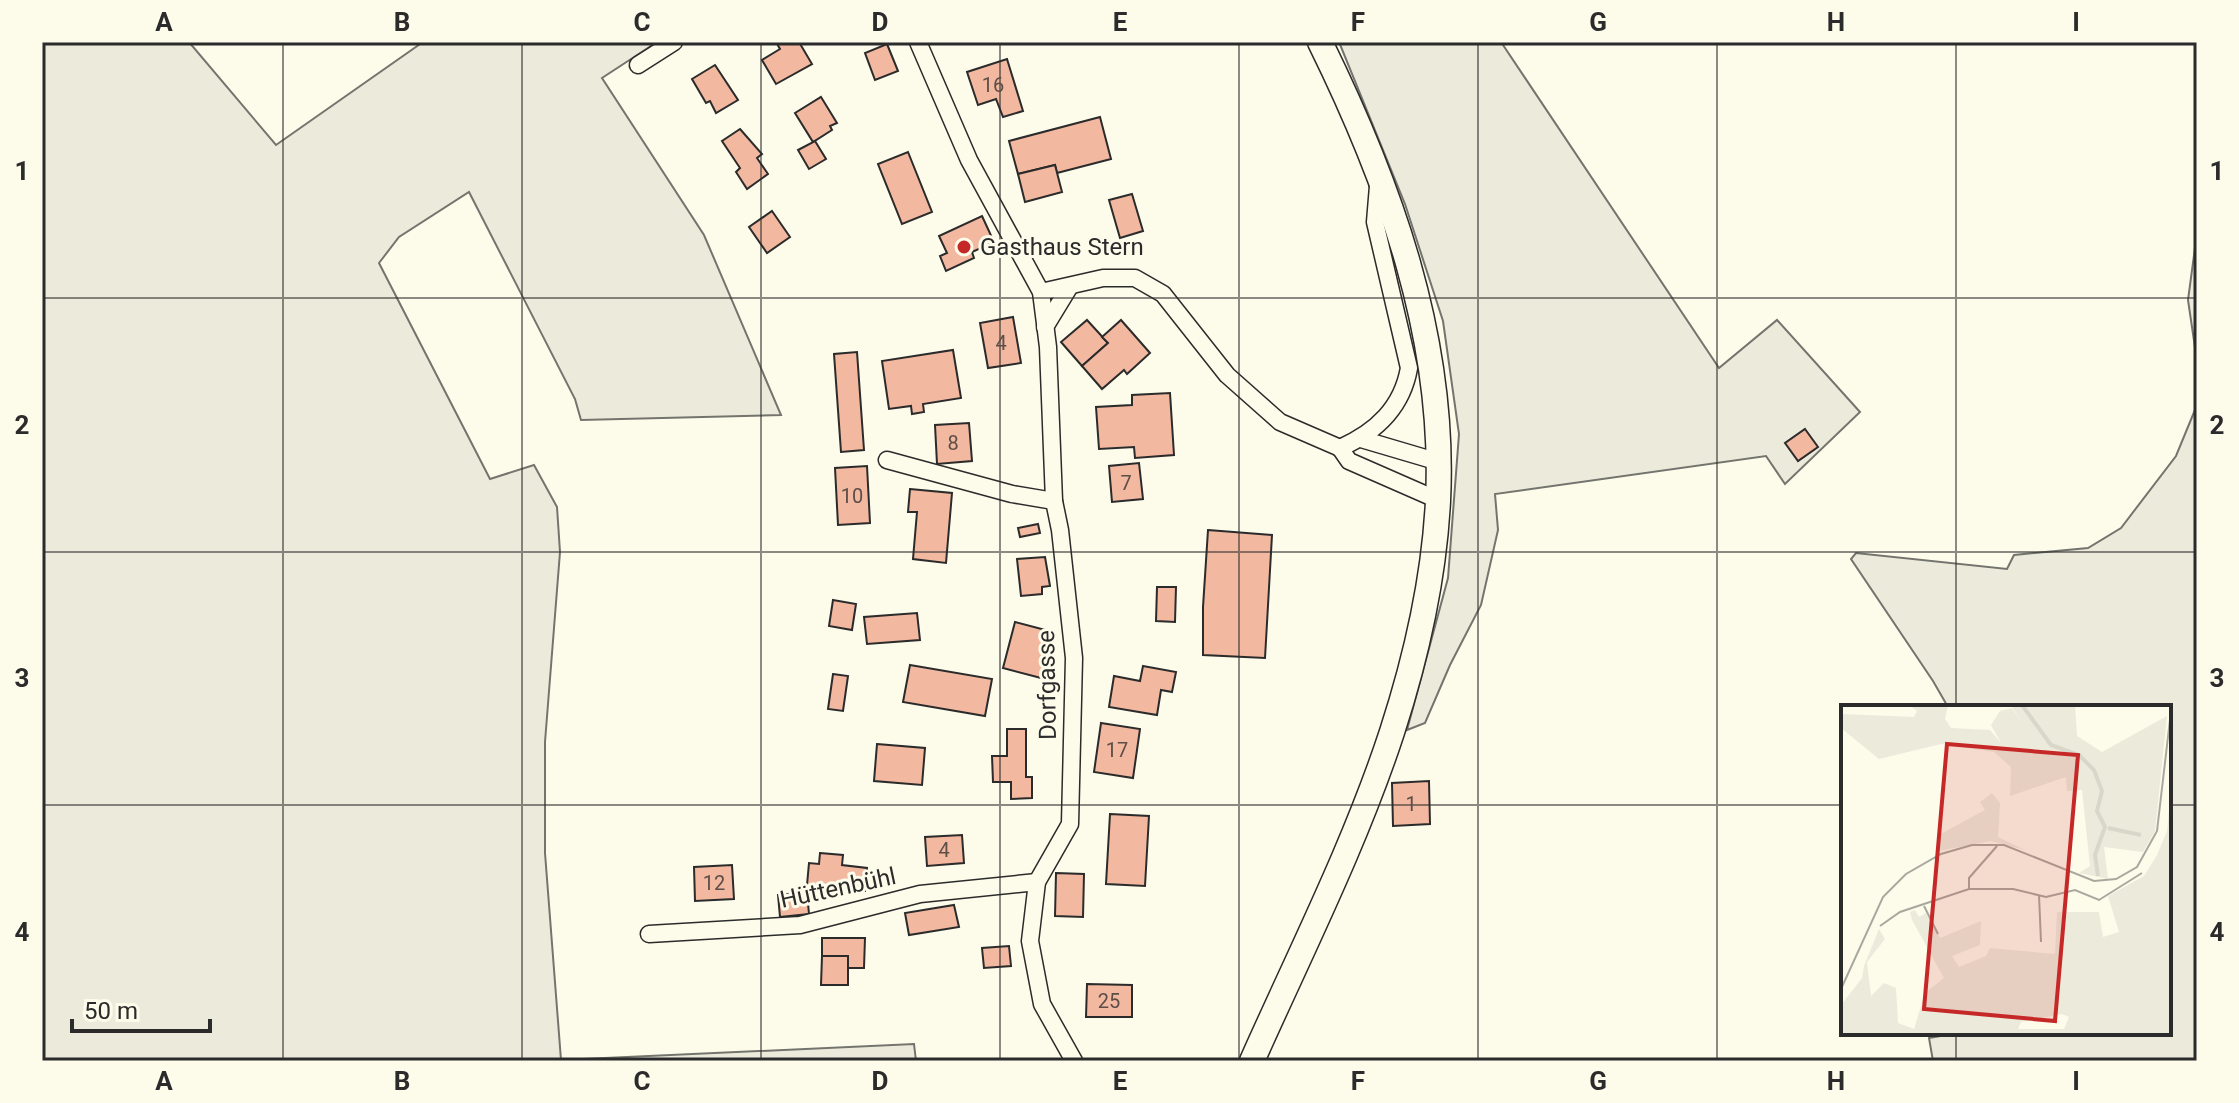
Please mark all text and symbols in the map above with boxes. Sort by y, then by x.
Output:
text: A [155,7,173,37]
text: B [394,7,410,37]
text: C [633,7,651,37]
text: D [872,7,888,37]
text: E [1113,7,1128,37]
text: F [1351,7,1365,37]
text: G [1589,7,1607,37]
text: H [1827,7,1845,37]
text: I [2072,7,2080,37]
house number: 16 [982,73,1004,97]
text: 1 [15,156,29,186]
text: 1 [2210,156,2224,186]
place label: Gasthaus Stern [980,233,1144,261]
marker: Gasthaus Stern [955,238,973,256]
house number: 4 [995,331,1007,355]
text: 2 [15,410,29,440]
text: 2 [2210,410,2224,440]
house number: 8 [947,431,959,455]
house number: 7 [1120,471,1132,495]
house number: 10 [841,484,863,508]
street label: Dorfgasse [1032,630,1062,740]
text: 3 [15,663,29,693]
text: 3 [2210,663,2224,693]
inset map [1841,705,2171,1035]
house number: 17 [1106,738,1128,762]
house number: 1 [1405,792,1417,816]
house number: 4 [938,838,950,862]
street label: Hüttenbühl [777,862,899,914]
house number: 12 [703,871,725,895]
text: 4 [15,917,30,947]
text: 4 [2210,917,2225,947]
scale bar [72,983,210,1033]
house number: 25 [1098,989,1120,1013]
text: 50 m [84,997,138,1025]
text: A [155,1066,173,1096]
text: B [394,1066,410,1096]
text: C [633,1066,651,1096]
text: D [872,1066,888,1096]
text: E [1113,1066,1128,1096]
text: F [1351,1066,1365,1096]
text: G [1589,1066,1607,1096]
text: H [1827,1066,1845,1096]
text: I [2072,1066,2080,1096]

